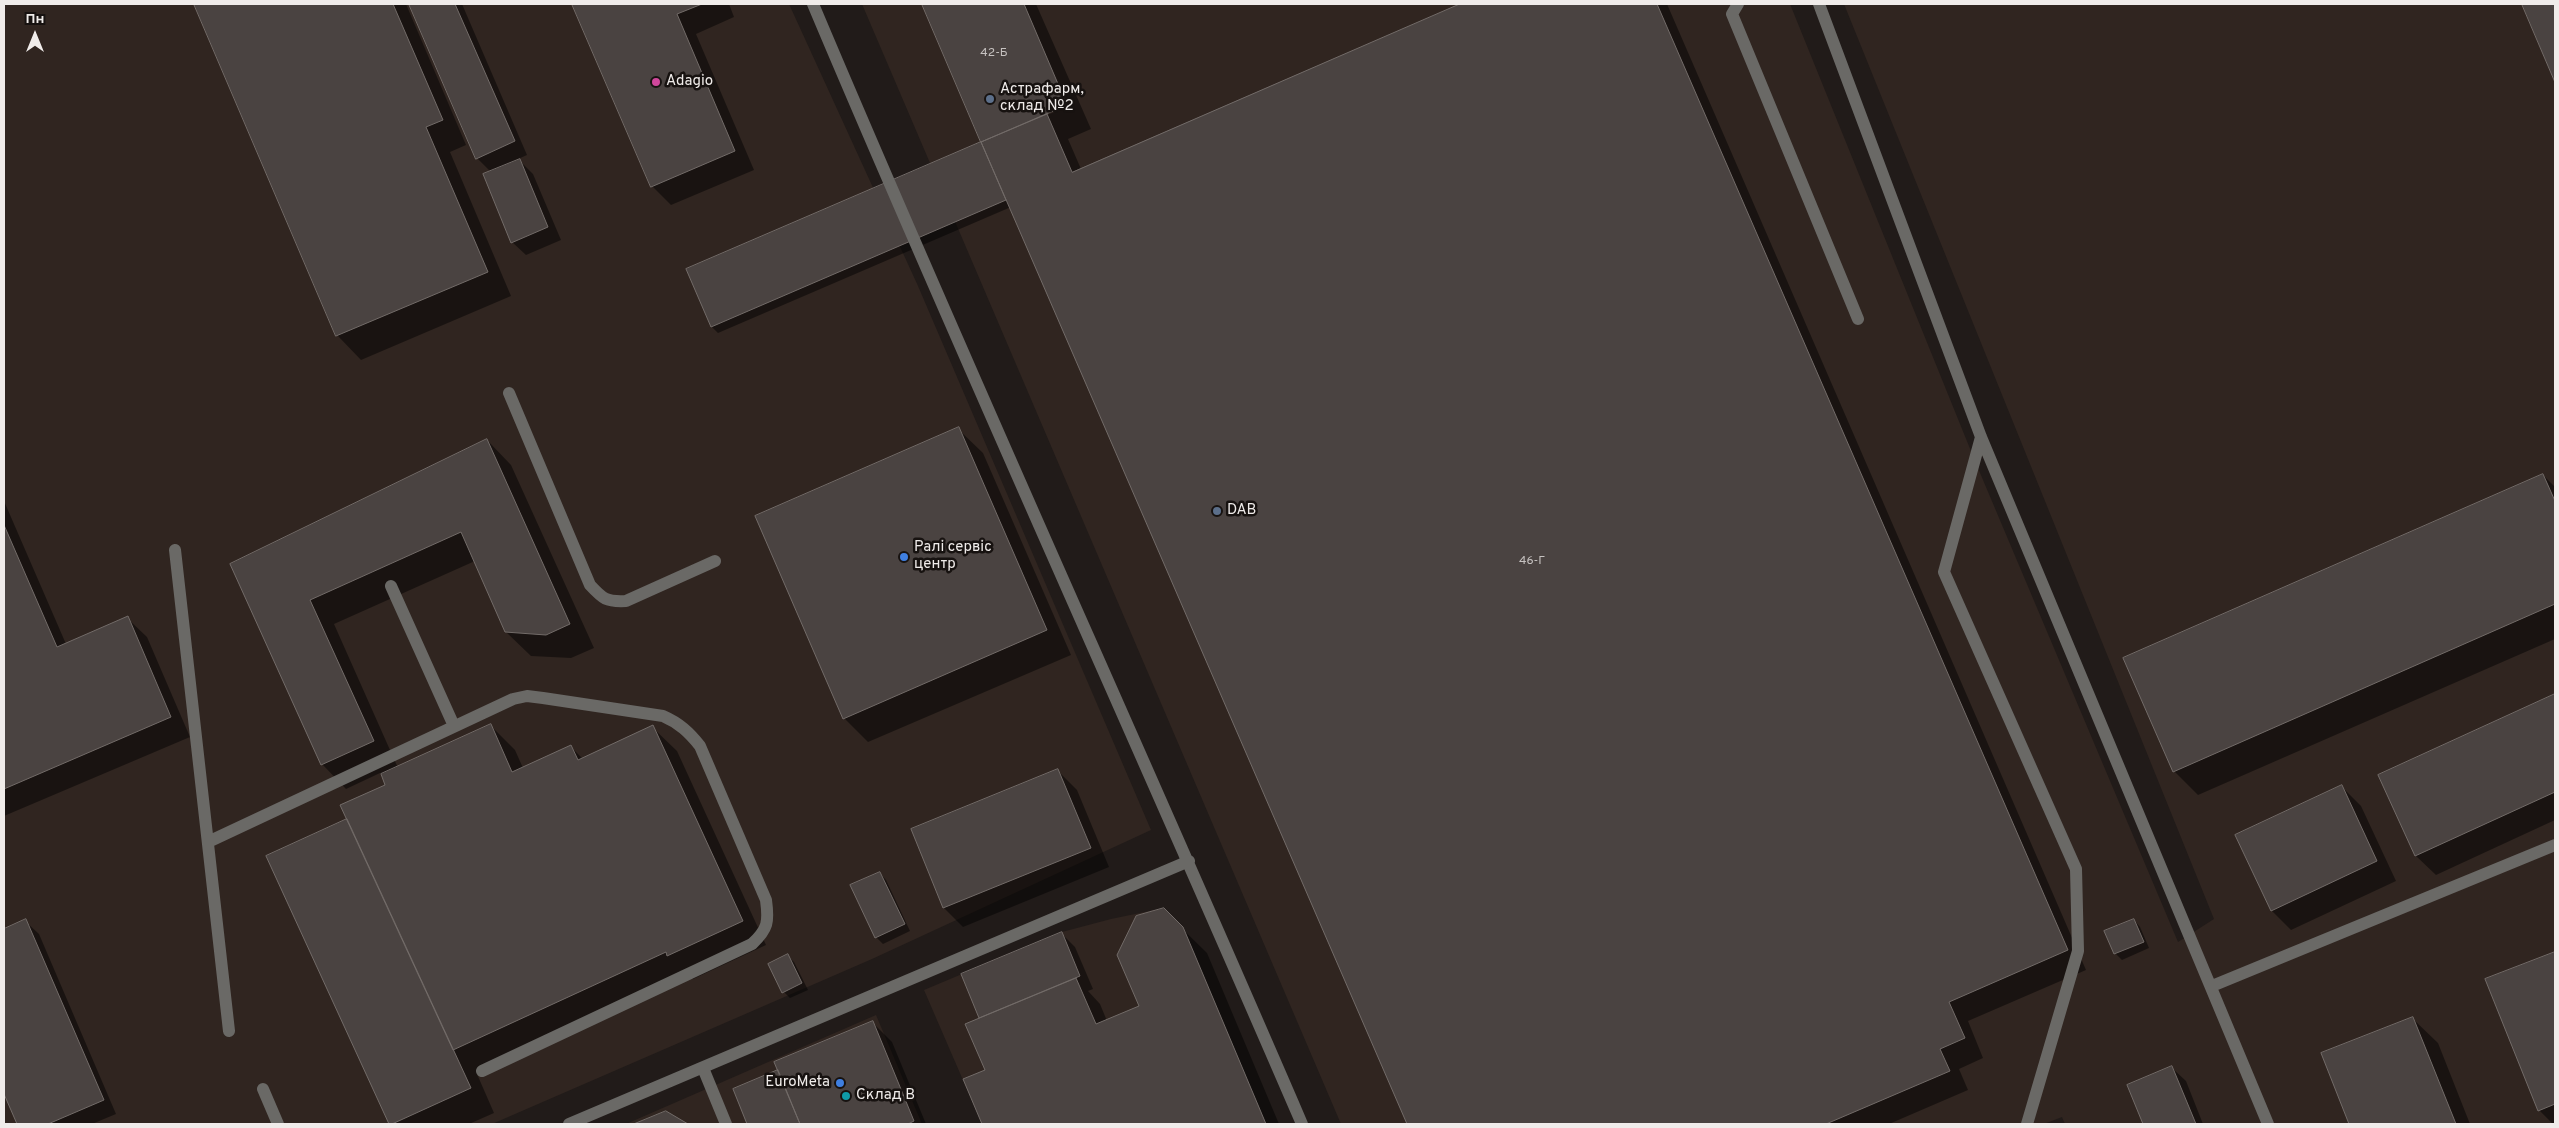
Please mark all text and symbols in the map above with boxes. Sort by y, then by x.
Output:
north arrow [10,10,60,60]
text: Пн [26,11,44,28]
house number: 42-Б [980,47,1008,61]
place label: Adagio [666,73,713,91]
marker: Adagio [650,76,662,88]
place label: Астрафарм, склад №2 [1000,81,1084,116]
marker: Астрафарм, склад №2 [984,93,996,105]
place label: DAB [1227,502,1256,520]
marker: DAB [1211,505,1223,517]
place label: Ралі сервіс центр [914,539,992,574]
marker: Ралі сервіс центр [898,551,910,563]
house number: 46-Г [1519,555,1545,569]
place label: EuroMeta [765,1074,830,1092]
marker: EuroMeta [834,1077,846,1089]
place label: Склад B [856,1087,915,1105]
marker: Склад B [840,1090,852,1102]

